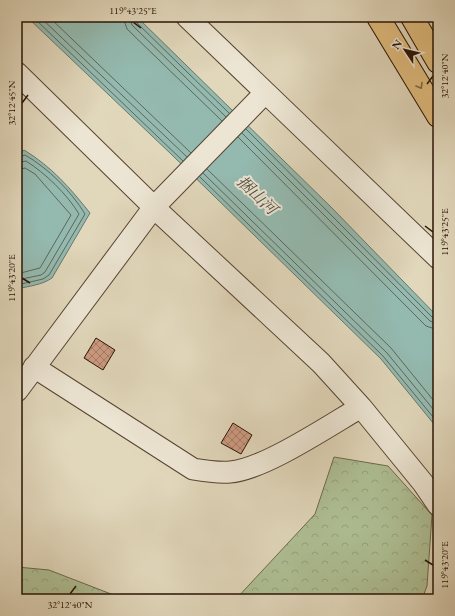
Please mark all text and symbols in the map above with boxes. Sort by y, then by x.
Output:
text: 119°43'25"E [109,4,157,17]
north arrow [385,30,425,70]
text: N [389,37,405,52]
text: 32°12'40"N [438,53,451,98]
text: 32°12'45"N [5,80,18,125]
one-way arrow [415,82,423,89]
water label: 捆山河 [232,171,284,221]
text: 119°43'25"E [438,208,451,256]
text: 119°43'20"E [5,254,18,302]
text: 119°43'20"E [438,541,451,589]
text: 32°12'40"N [48,598,93,611]

